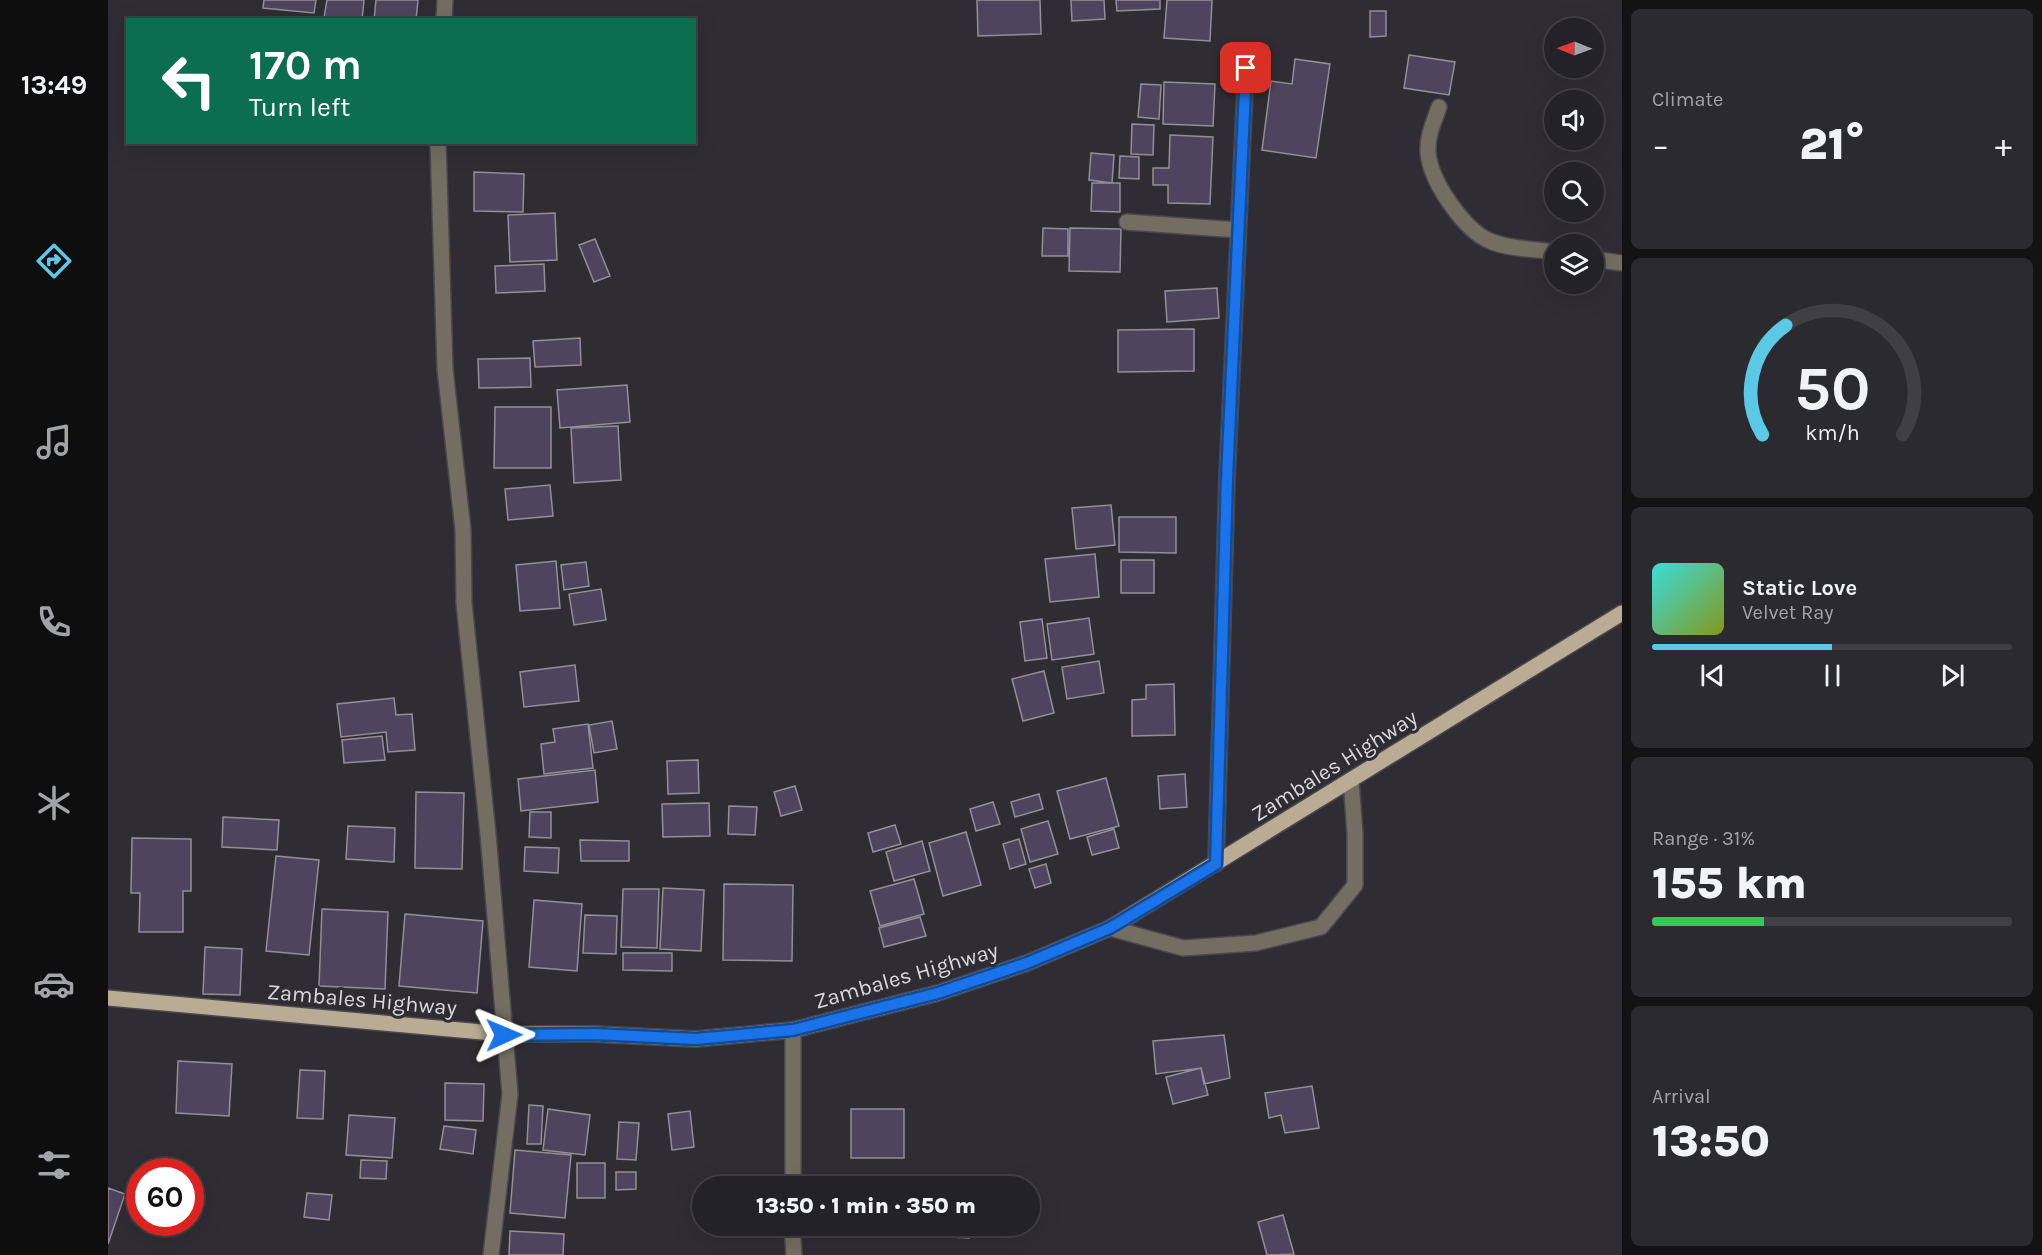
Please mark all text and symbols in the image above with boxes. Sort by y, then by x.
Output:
north arrow [1544,18,1604,78]
map controls [1544,18,1604,294]
text: 170 m [249,40,362,90]
icon: left [150,42,228,120]
pin [1220,42,1271,93]
icon: arrive [1229,51,1262,84]
text: 13:49 [21,69,87,101]
text: Climate [1652,88,1723,111]
button: sound [1544,90,1604,150]
text: Turn left [249,91,350,123]
text: 21° [1799,118,1865,170]
text: − [1652,126,1669,164]
text: + [1995,126,2012,164]
button: search [1544,162,1604,222]
button: layers [1544,234,1604,294]
icon: directions [33,240,75,282]
text: 50 [1794,352,1870,425]
icon: music [33,421,75,463]
text: km/h [1805,421,1859,446]
text: Static Love [1742,575,1857,601]
icon: phone [33,601,75,643]
text: Velvet Ray [1742,601,1834,624]
icon: previous [1696,659,1729,692]
icon: pause [1816,659,1849,692]
icon: next [1936,659,1969,692]
street label: Zambales Highway [1247,704,1422,827]
icon: climate [33,782,75,824]
text: Range · 31% [1652,827,1755,850]
text: 155 km [1652,857,1807,909]
street label: Zambales Highway [811,937,1001,1015]
icon: car [33,963,75,1005]
street label: Zambales Highway [266,979,458,1021]
position arrow [472,1003,536,1067]
text: Arrival [1652,1085,1711,1108]
text: 13:50 [1652,1115,1770,1167]
icon: filters [33,1144,75,1186]
speed limit sign: 60 [126,1158,204,1236]
text: 13:50 · 1 min · 350 m [756,1193,976,1219]

